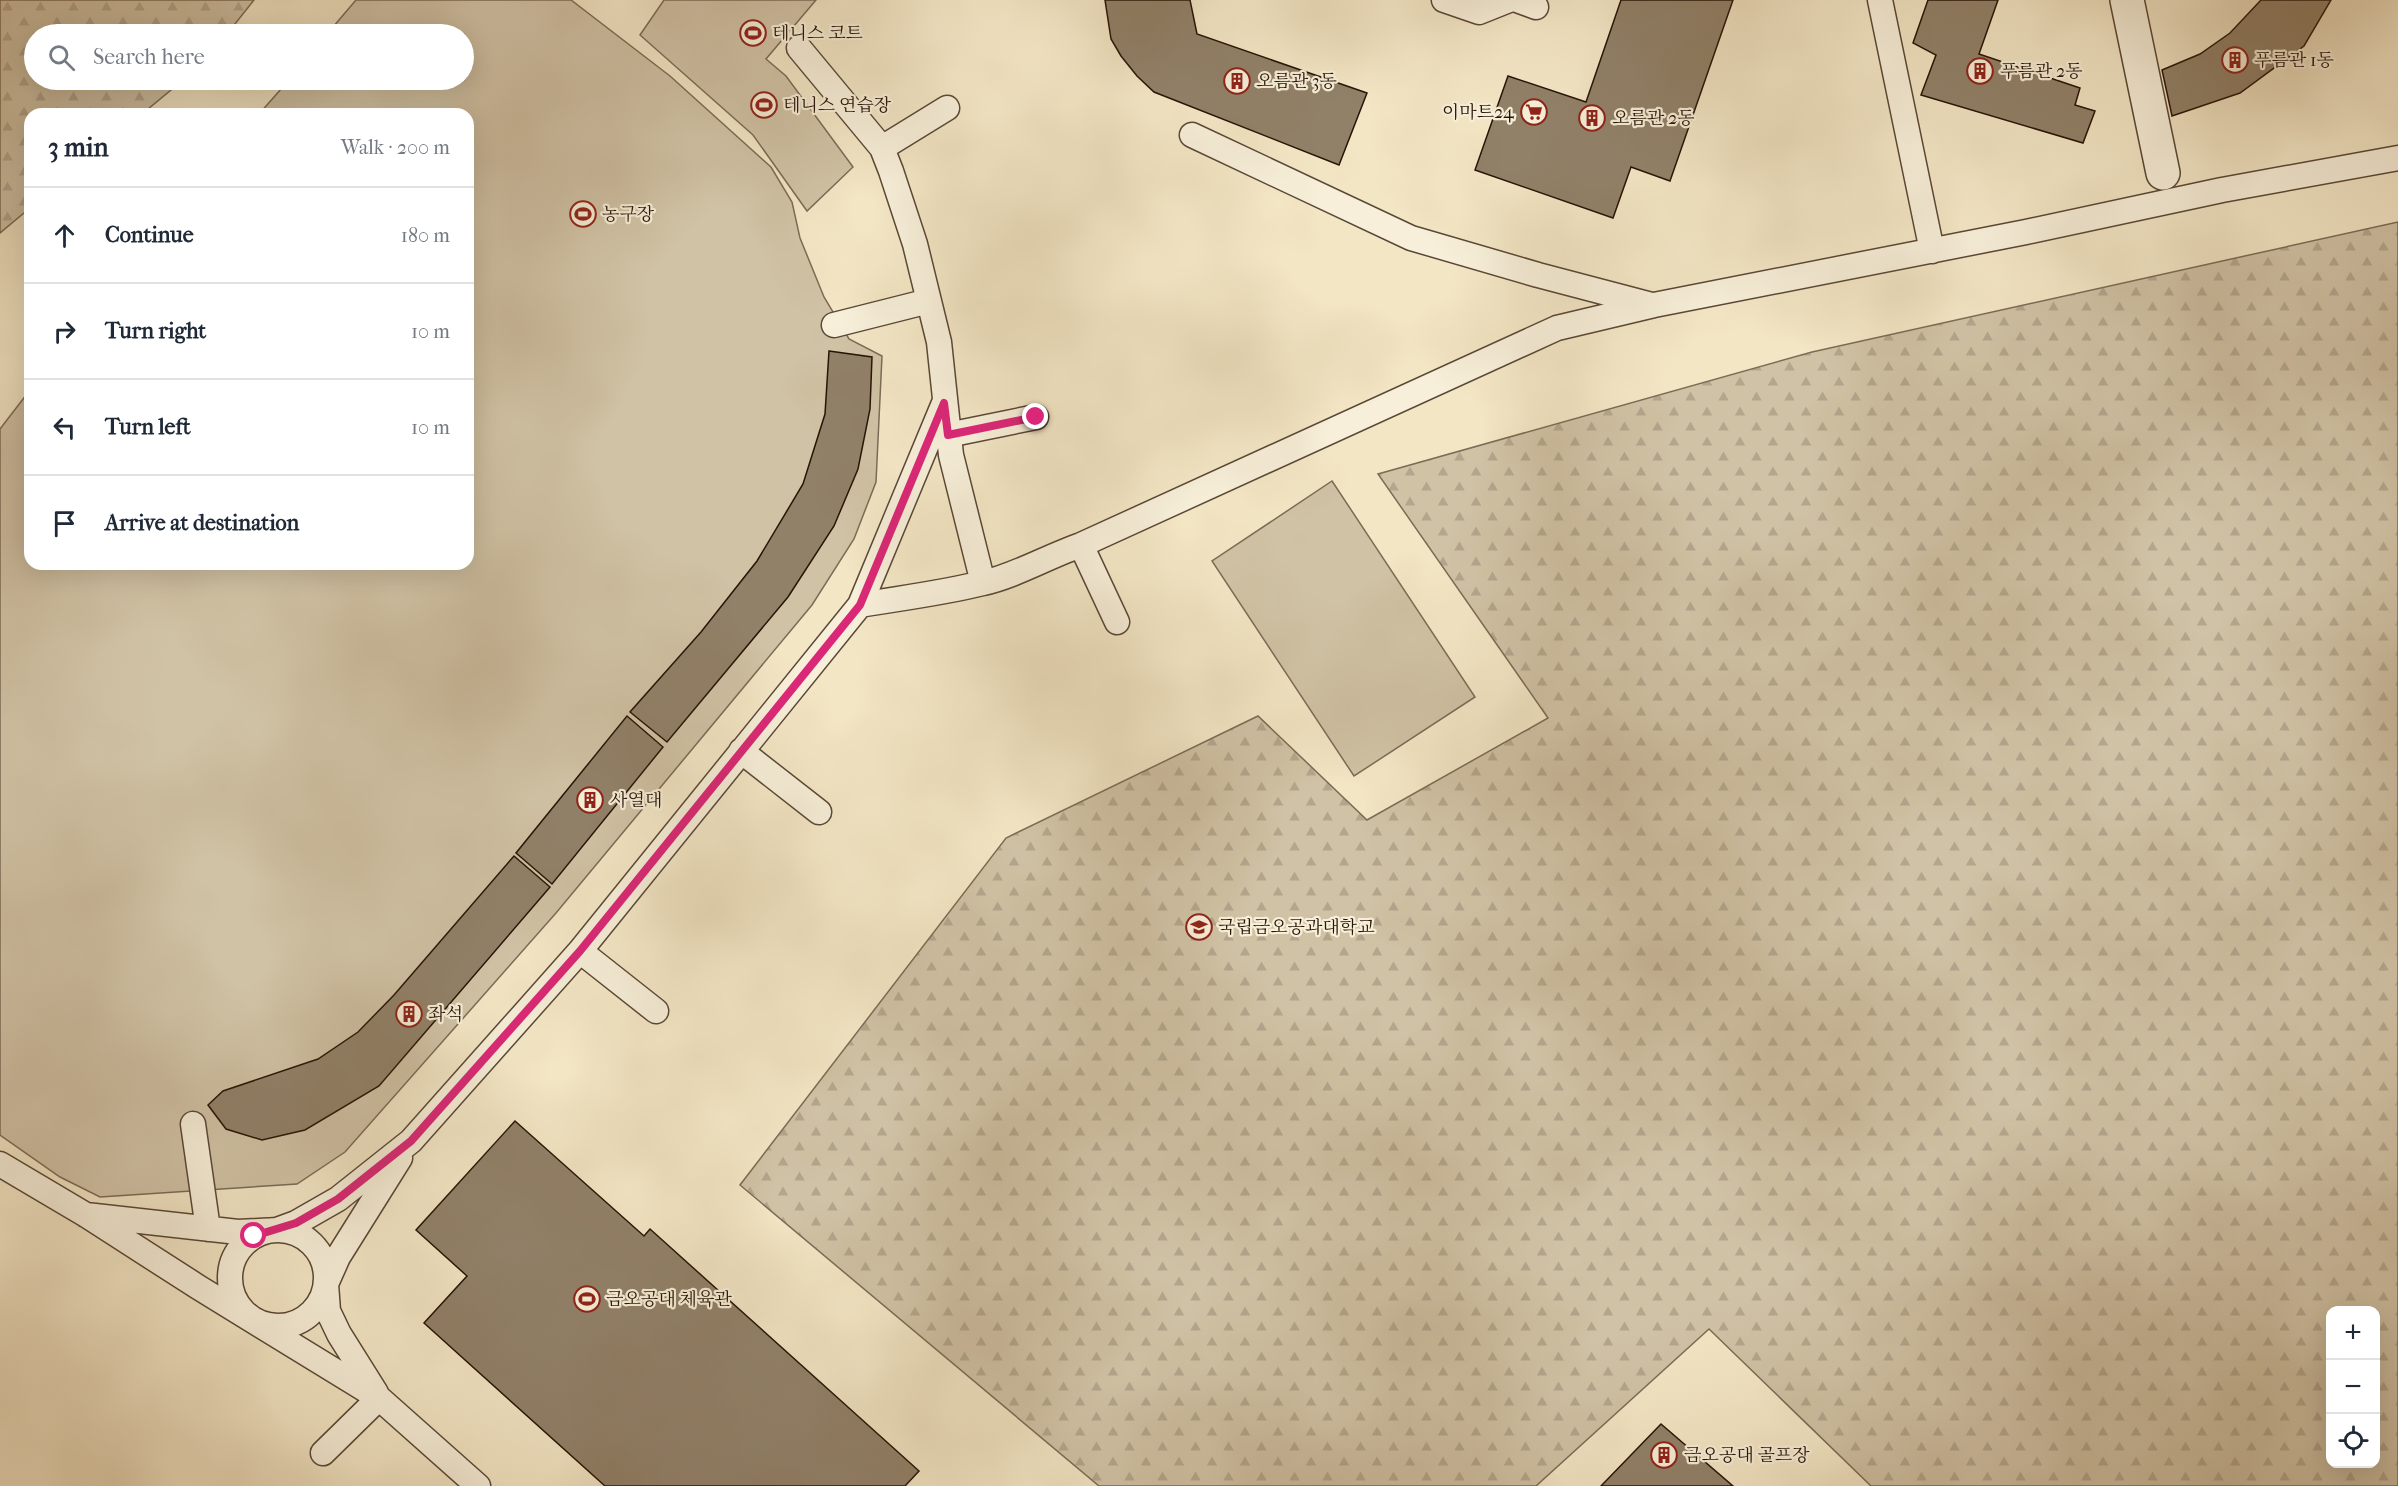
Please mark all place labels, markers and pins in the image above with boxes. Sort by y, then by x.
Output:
sports icon: 테니스 코트 [738,18,768,48]
place label: 테니스 코트 [772,23,863,44]
building icon: 푸름관 1동 [2220,45,2250,75]
place label: 푸름관 1동 [2254,50,2334,71]
building icon: 푸름관 2동 [1965,56,1995,86]
place label: 푸름관 2동 [2000,61,2083,82]
building icon: 오름관 3동 [1222,66,1252,96]
place label: 오름관 3동 [1256,71,1337,92]
sports icon: 테니스 연습장 [749,90,779,120]
place label: 테니스 연습장 [783,95,892,116]
supermarket icon: 이마트24 [1519,97,1549,127]
place label: 이마트24 [1442,102,1514,123]
building icon: 오름관 2동 [1577,103,1607,133]
place label: 오름관 2동 [1612,108,1695,129]
sports icon: 농구장 [568,199,598,229]
place label: 농구장 [602,204,655,225]
building icon: 사열대 [575,785,605,815]
place label: 사열대 [610,790,662,811]
school or university icon: 국립금오공과대학교 [1184,912,1214,942]
place label: 국립금오공과대학교 [1218,917,1375,938]
building icon: 좌석 [394,999,424,1029]
place label: 좌석 [428,1004,463,1025]
sports icon: 금오공대 체육관 [572,1284,602,1314]
place label: 금오공대 체육관 [606,1289,732,1310]
building icon: 금오공대 골프장 [1649,1440,1679,1470]
place label: 금오공대 골프장 [1684,1445,1810,1466]

